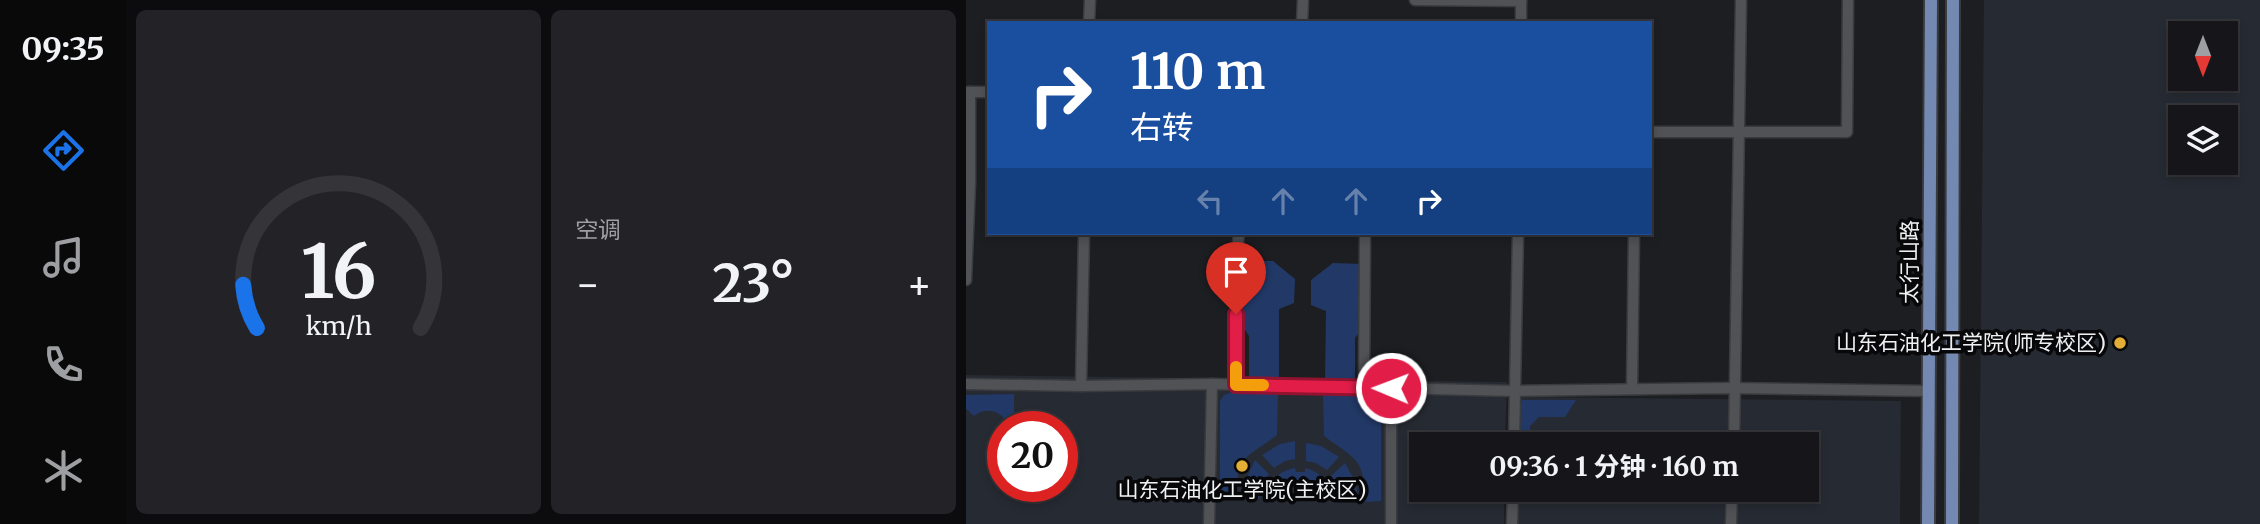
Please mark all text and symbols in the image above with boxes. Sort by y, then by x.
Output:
north arrow [2168,21,2238,91]
map controls [2168,21,2238,175]
text: 09:35 [21,29,105,69]
text: 110 m [1130,41,1265,102]
icon: right [1015,49,1106,140]
button: layers [2168,105,2238,175]
text: 右转 [1130,108,1194,148]
icon: directions [39,126,88,175]
icon: left [1191,182,1229,220]
icon: ahead [1264,182,1302,220]
icon: ahead [1337,182,1375,220]
icon: right [1410,182,1448,220]
text: 空调 [575,215,621,244]
street label: 太行山路 [1896,220,1923,304]
text: 16 [301,226,376,318]
icon: music [39,233,88,282]
pin [1206,242,1266,314]
text: 23° [712,251,795,316]
icon: arrive [1217,253,1255,291]
text: − [575,261,600,308]
text: + [907,261,932,308]
text: km/h [305,310,372,342]
place label: 山东石油化工学院(师专校区) [1836,329,2106,356]
marker: 山东石油化工学院(师专校区) [2112,335,2128,351]
icon: phone [39,340,88,389]
position arrow [1354,351,1428,425]
speed limit sign: 20 [987,411,1078,502]
icon: climate [39,446,88,495]
text: 09:36 · 1 分钟 · 160 m [1489,450,1739,483]
marker: 山东石油化工学院(主校区) [1234,458,1250,474]
place label: 山东石油化工学院(主校区) [1117,476,1367,503]

